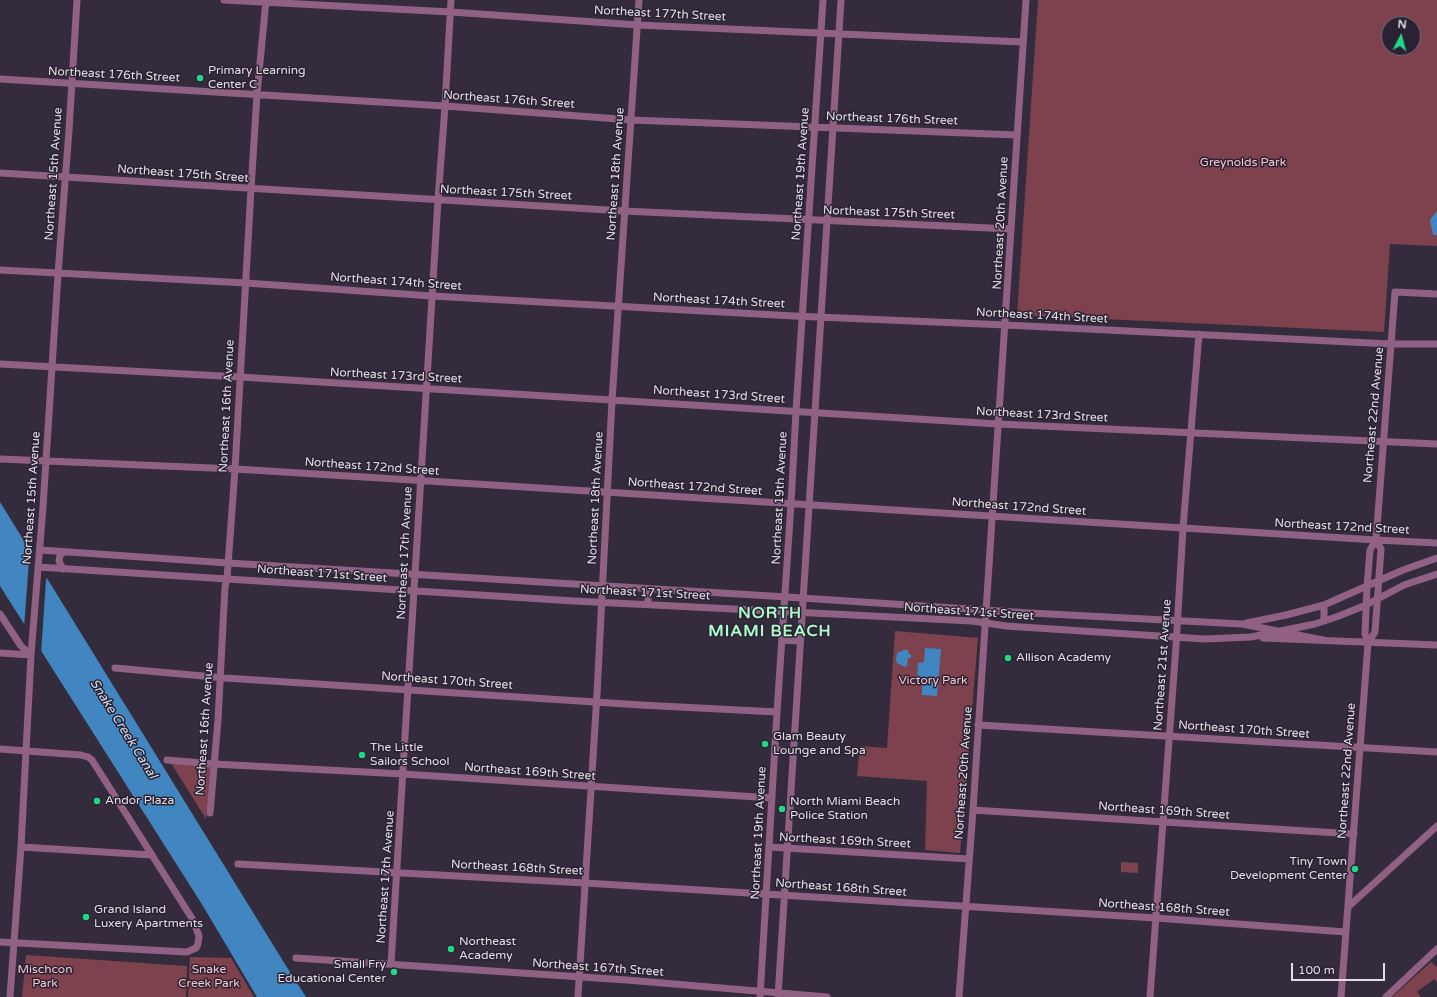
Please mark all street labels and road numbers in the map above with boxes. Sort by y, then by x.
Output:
street label: Northeast 177th Street [594,3,726,25]
street label: Northeast 176th Street [48,64,180,86]
street label: Northeast 176th Street [443,88,575,112]
street label: Northeast 15th Avenue [42,107,66,241]
street label: Northeast 18th Avenue [604,107,628,241]
street label: Northeast 19th Avenue [789,107,813,241]
street label: Northeast 176th Street [826,109,958,129]
street label: Northeast 20th Avenue [990,156,1012,290]
street label: Northeast 175th Street [117,162,249,186]
street label: Northeast 175th Street [440,182,572,204]
street label: Northeast 175th Street [823,203,955,223]
street label: Northeast 174th Street [330,270,462,294]
street label: Northeast 174th Street [653,290,785,312]
street label: Northeast 174th Street [976,305,1108,327]
street label: Northeast 16th Avenue [216,339,238,473]
street label: Northeast 22nd Avenue [1361,347,1387,483]
street label: Northeast 173rd Street [330,365,462,387]
street label: Northeast 173rd Street [653,383,785,407]
street label: Northeast 173rd Street [976,404,1108,426]
street label: Northeast 15th Avenue [20,431,44,565]
street label: Northeast 18th Avenue [585,431,607,565]
street label: Northeast 19th Avenue [769,431,791,565]
street label: Northeast 172nd Street [304,455,440,479]
street label: Northeast 172nd Street [627,475,763,499]
street label: Northeast 17th Avenue [394,486,416,620]
street label: Northeast 172nd Street [951,495,1087,519]
street label: Northeast 172nd Street [1274,516,1410,538]
street label: Northeast 171st Street [256,562,388,586]
street label: Northeast 171st Street [579,582,711,604]
street label: Northeast 21st Avenue [1151,599,1175,731]
street label: Northeast 171st Street [903,600,1035,624]
street label: Northeast 16th Avenue [193,662,217,796]
street label: Northeast 170th Street [381,669,513,693]
street label: Northeast 22nd Avenue [1335,703,1359,839]
street label: Northeast 20th Avenue [952,706,976,840]
street label: Northeast 170th Street [1178,718,1310,742]
street label: Northeast 169th Street [464,760,596,784]
street label: Northeast 19th Avenue [748,766,770,900]
street label: Northeast 169th Street [1098,799,1230,823]
street label: Northeast 17th Avenue [374,810,398,944]
street label: Northeast 169th Street [779,830,911,852]
street label: Northeast 168th Street [451,857,583,879]
street label: Northeast 168th Street [775,876,907,900]
street label: Northeast 168th Street [1098,896,1230,920]
street label: Northeast 167th Street [532,956,664,980]

